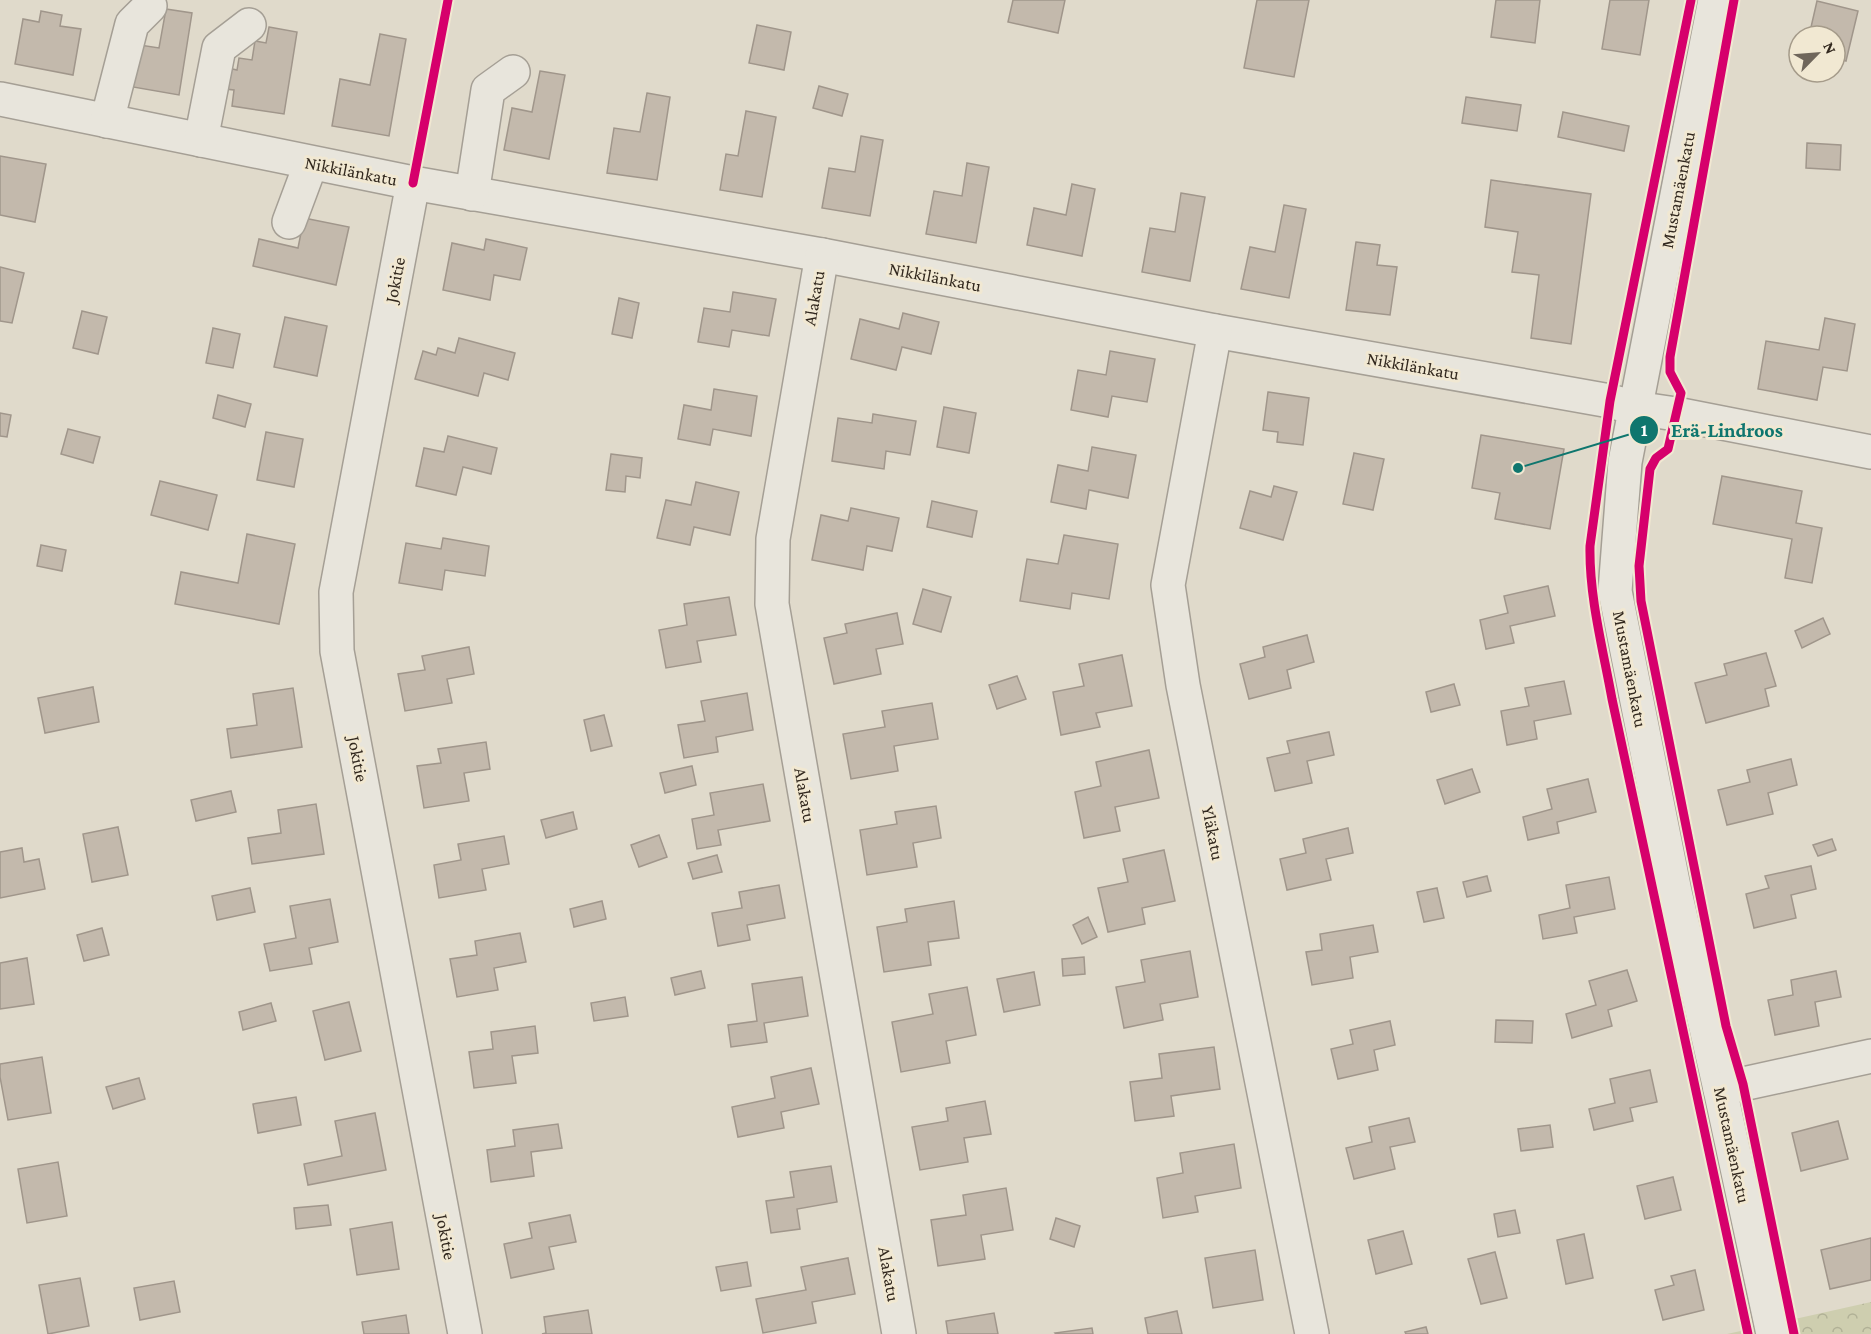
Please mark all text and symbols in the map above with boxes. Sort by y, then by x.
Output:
north arrow [1787,24,1847,84]
text: N [1820,39,1840,56]
street label: Mustamäenkatu [1657,129,1699,250]
street label: Nikkilänkatu [303,152,399,190]
street label: Jokitie [380,255,409,307]
street label: Nikkilänkatu [887,258,983,296]
street label: Alakatu [799,268,829,327]
street label: Nikkilänkatu [1365,348,1461,384]
callout: Erä-Lindroos [1629,411,1794,449]
text: Erä-Lindroos [1671,419,1783,441]
text: 1 [1641,420,1648,440]
street label: Mustamäenkatu [1609,609,1651,730]
street label: Jokitie [343,732,372,784]
street label: Alakatu [790,766,820,825]
street label: Yläkatu [1198,804,1228,862]
street label: Mustamäenkatu [1710,1085,1754,1205]
street label: Jokitie [431,1210,460,1262]
street label: Alakatu [874,1245,904,1304]

